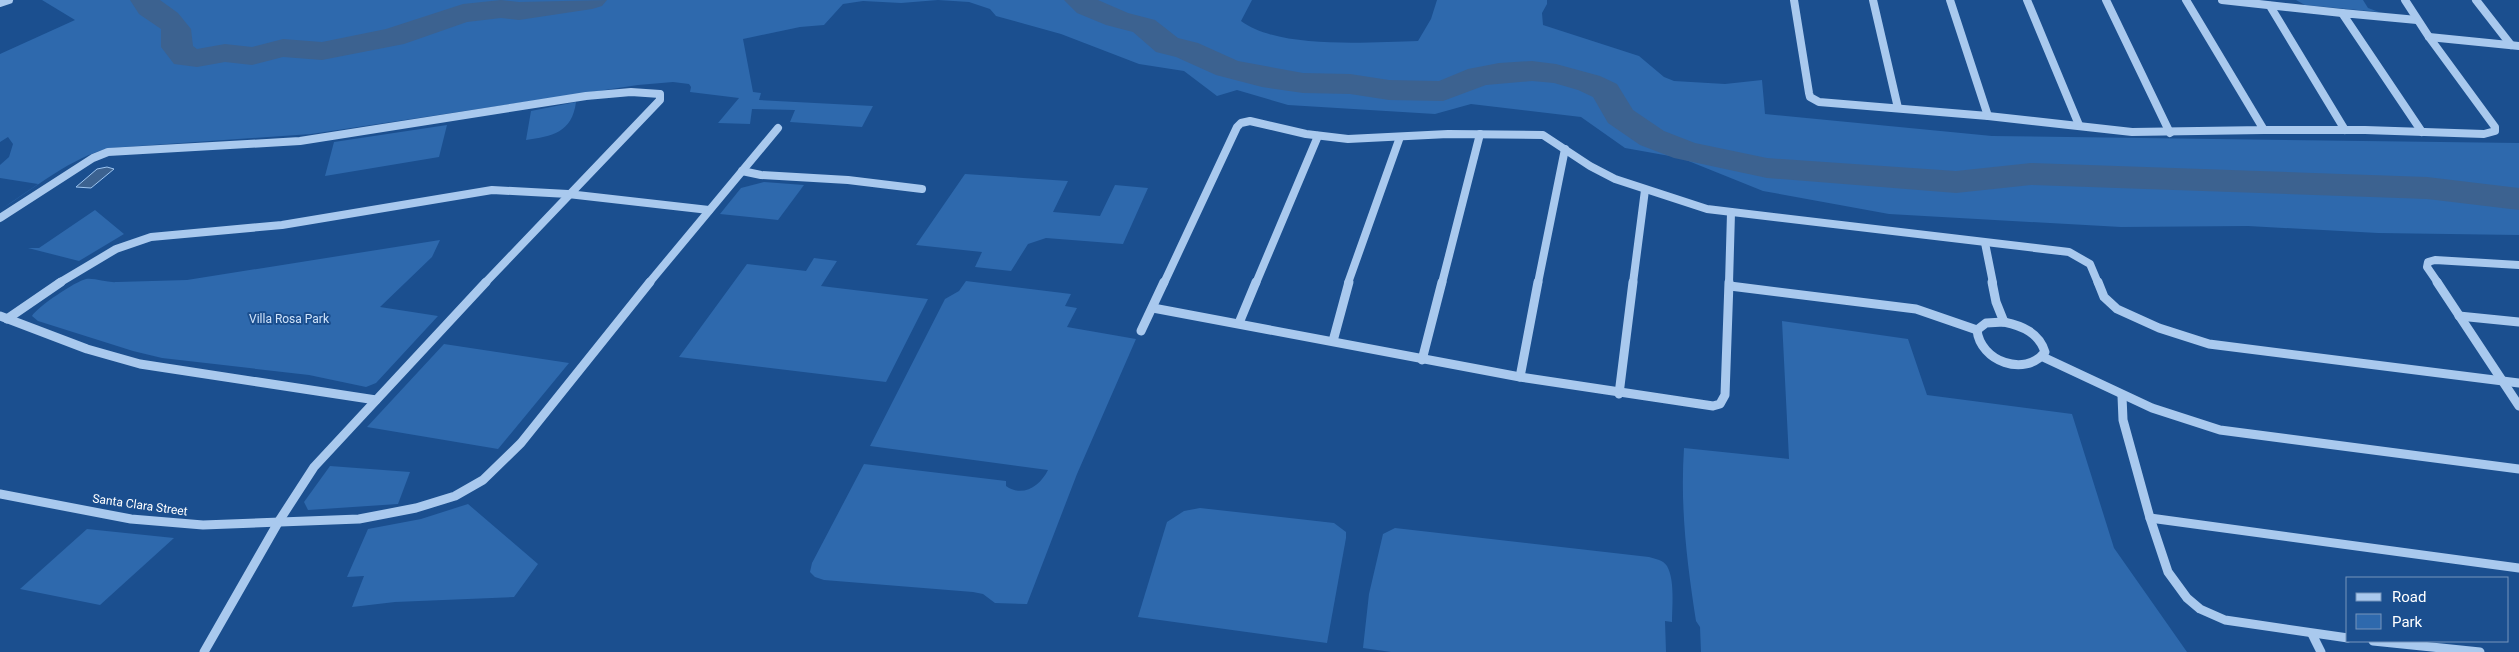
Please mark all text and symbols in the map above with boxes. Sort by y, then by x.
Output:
park label: Villa Rosa Park [249,312,330,326]
street label: Santa Clara Street [92,491,189,519]
legend [2346,577,2509,642]
text: Road [2392,588,2426,606]
text: Park [2392,613,2423,631]

